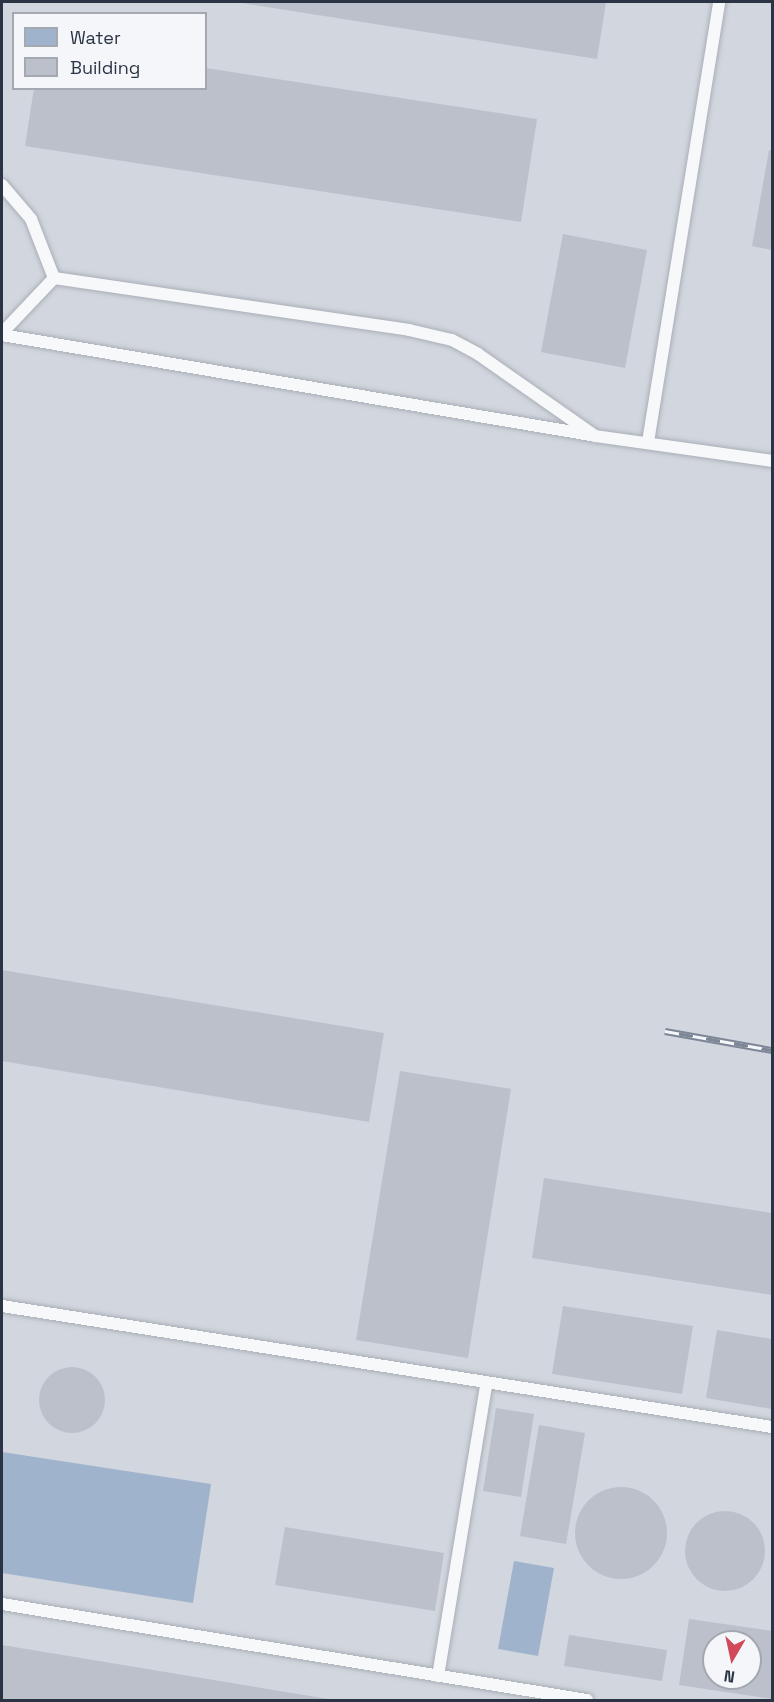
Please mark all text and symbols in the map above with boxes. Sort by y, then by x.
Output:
legend [12,12,207,90]
text: Water [70,26,121,49]
text: Building [70,56,140,79]
north arrow [702,1630,762,1690]
text: N [722,1665,736,1688]

